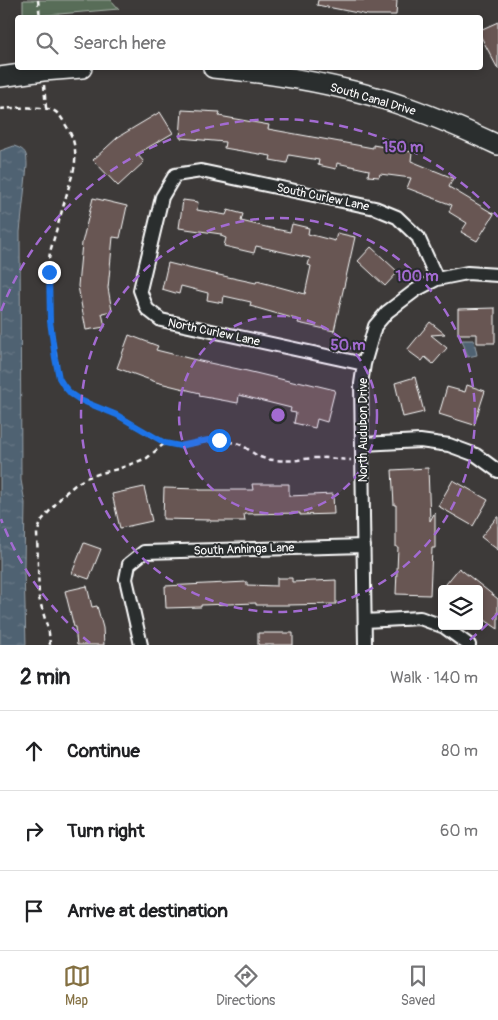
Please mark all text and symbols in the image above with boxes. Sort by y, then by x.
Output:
search box [15,15,483,70]
icon: search [33,29,61,57]
text: Search here [73,31,166,55]
street label: South Canal Drive [328,80,418,119]
text: 150 m [383,138,423,157]
street label: South Curlew Lane [275,180,371,215]
route end [38,261,61,284]
text: 100 m [396,267,438,286]
street label: North Curlew Lane [166,315,261,350]
text: 50 m [331,336,365,355]
street label: North Audubon Drive [356,378,371,482]
centre of rings [269,406,287,424]
route start [208,429,231,452]
street label: South Anhinga Lane [193,540,295,559]
map controls [438,585,483,630]
button: layers [438,585,483,630]
text: 2 min [20,664,70,691]
text: Walk · 140 m [390,668,478,688]
icon: ahead [20,737,48,765]
text: Continue [67,739,140,763]
text: 80 m [441,741,478,761]
icon: right [20,817,48,845]
text: Turn right [67,819,145,843]
text: 60 m [440,821,478,841]
icon: arrive [20,897,48,925]
text: Arrive at destination [67,899,228,923]
tab: Map [63,962,91,1009]
tab: Directions [216,962,275,1009]
tab: Saved [401,962,435,1009]

